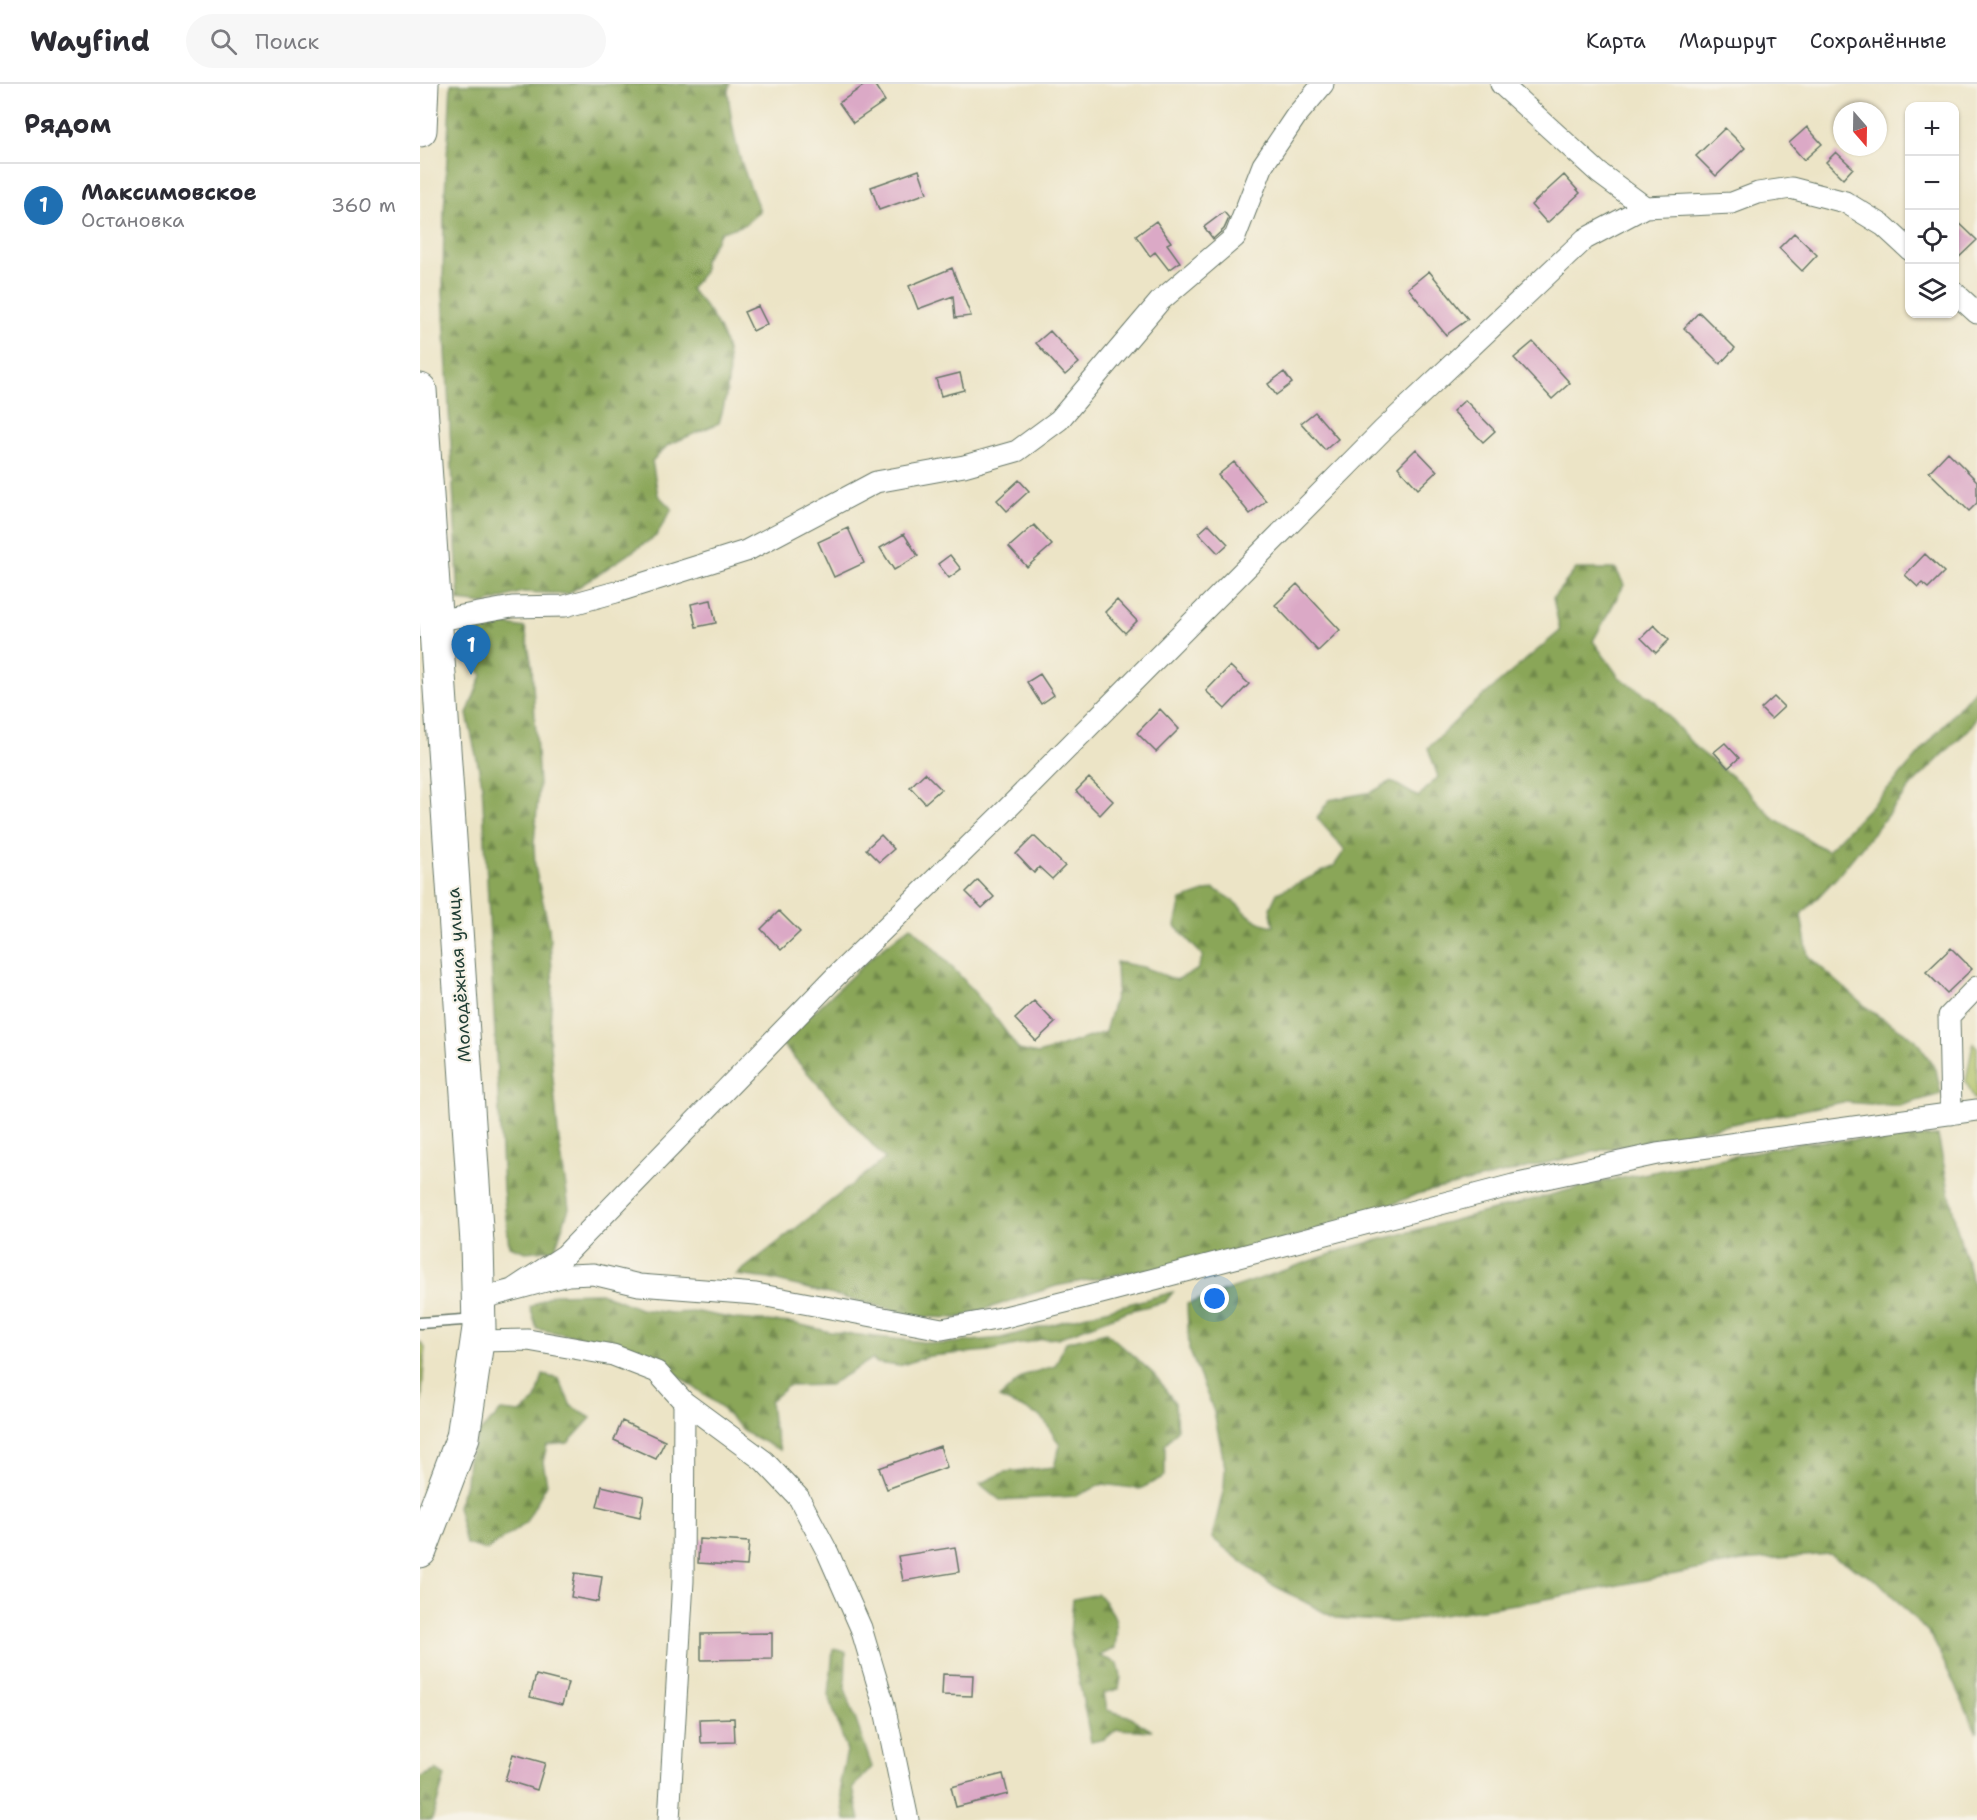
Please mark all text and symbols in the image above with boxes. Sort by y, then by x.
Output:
search box [186,14,606,68]
text: Wayfind [30,22,150,60]
icon: search [207,25,240,58]
text: Поиск [255,27,319,56]
text: Карта [1586,27,1646,55]
text: Маршрут [1679,27,1777,55]
text: Сохранённые [1810,27,1947,55]
north arrow [1833,102,1887,156]
map controls [1905,102,1959,318]
button: + [1905,102,1959,156]
text: Рядом [24,106,111,141]
button: − [1905,156,1959,210]
text: Максимовское [81,178,257,207]
text: 1 [39,192,48,218]
text: 360 m [331,192,396,218]
text: Остановка [81,207,185,233]
button: locate [1905,210,1959,264]
button: layers [1905,264,1959,318]
pin: 1 [452,626,490,675]
street label: Молодёжная улица [441,887,477,1063]
your location [1200,1284,1229,1313]

